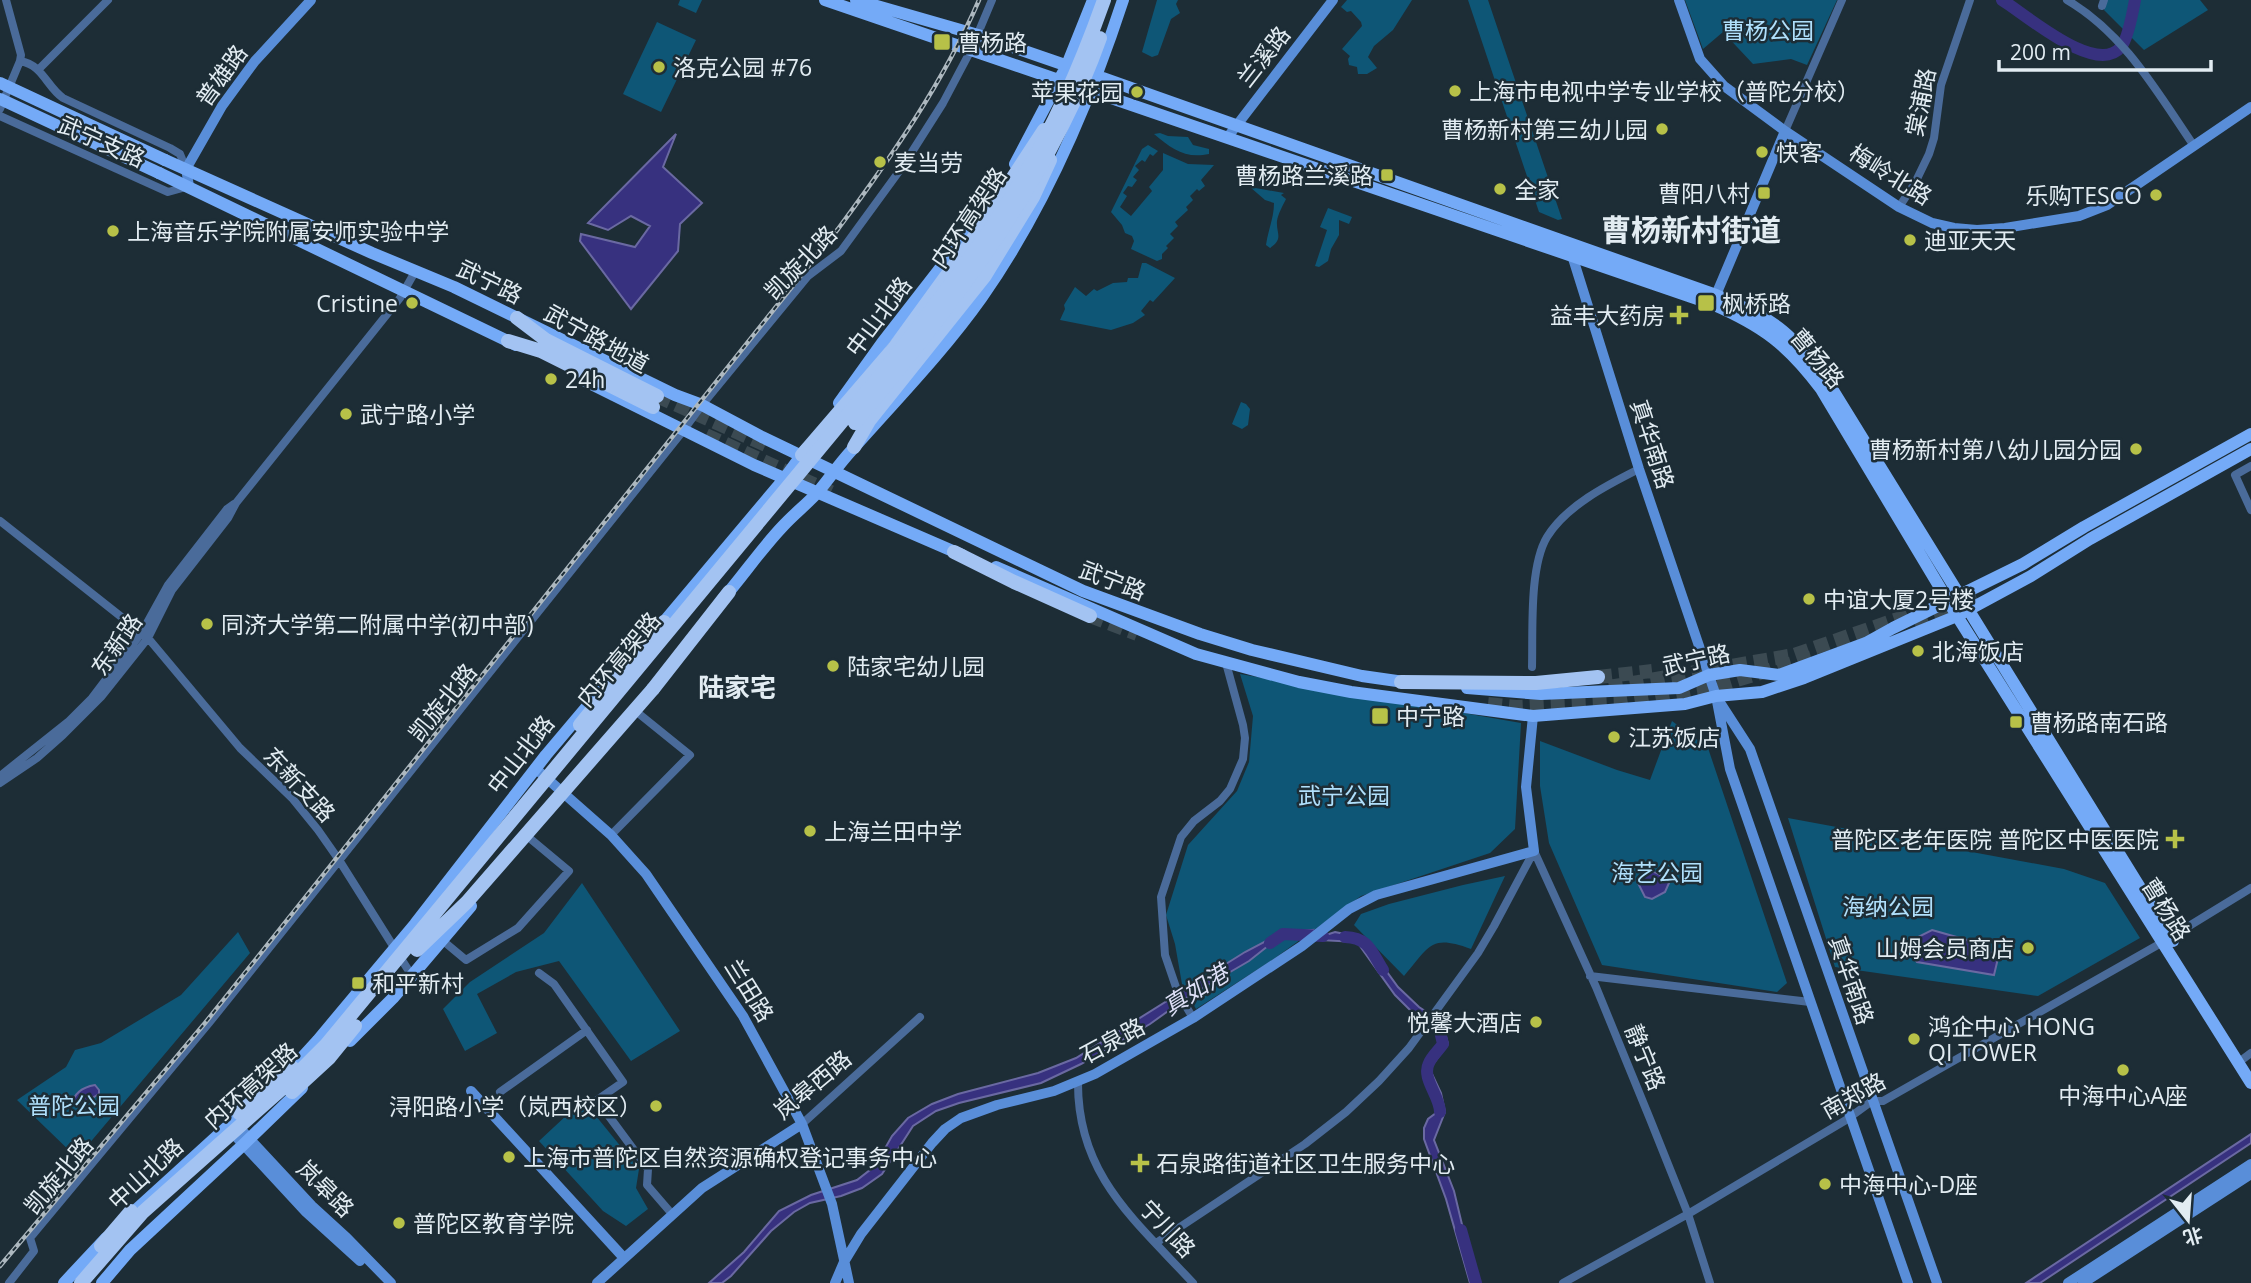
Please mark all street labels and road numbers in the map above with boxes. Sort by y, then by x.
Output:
street label: 兰溪路 [1229,19,1297,93]
street label: 普雄路 [188,38,254,112]
street label: 棠浦路 [1898,65,1942,139]
street label: 武宁支路 [53,108,151,174]
street label: 梅岭北路 [1844,136,1938,212]
street label: 内环高架路 [923,160,1013,274]
street label: 凯旋北路 [757,218,843,306]
street label: 武宁路 [452,251,528,311]
street label: 中山北路 [838,270,918,362]
street label: 武宁路地道 [539,296,655,380]
street label: 曹杨路 [1784,321,1852,395]
street label: 真华南路 [1624,395,1682,493]
street label: 武宁路 [1075,553,1151,607]
street label: 内环高架路 [569,605,667,713]
street label: 东新路 [83,607,149,681]
street label: 武宁路 [1659,636,1733,682]
street label: 凯旋北路 [401,656,483,748]
street label: 中山北路 [479,708,561,800]
street label: 东新支路 [257,739,343,829]
street label: 曹杨路 [2135,871,2199,947]
street label: 真华南路 [1822,931,1882,1029]
street label: 兰田路 [718,952,782,1028]
street label: 石泉路 [1074,1010,1150,1070]
street label: 静宁路 [1618,1019,1674,1095]
street label: 内环高架路 [197,1035,303,1135]
street label: 岚皋西路 [766,1042,858,1126]
street label: 南郑路 [1815,1064,1891,1126]
street label: 凯旋北路 [16,1129,100,1221]
street label: 中山北路 [100,1130,190,1216]
street label: 岚皋路 [290,1152,362,1224]
street label: 宁川路 [1133,1192,1203,1264]

